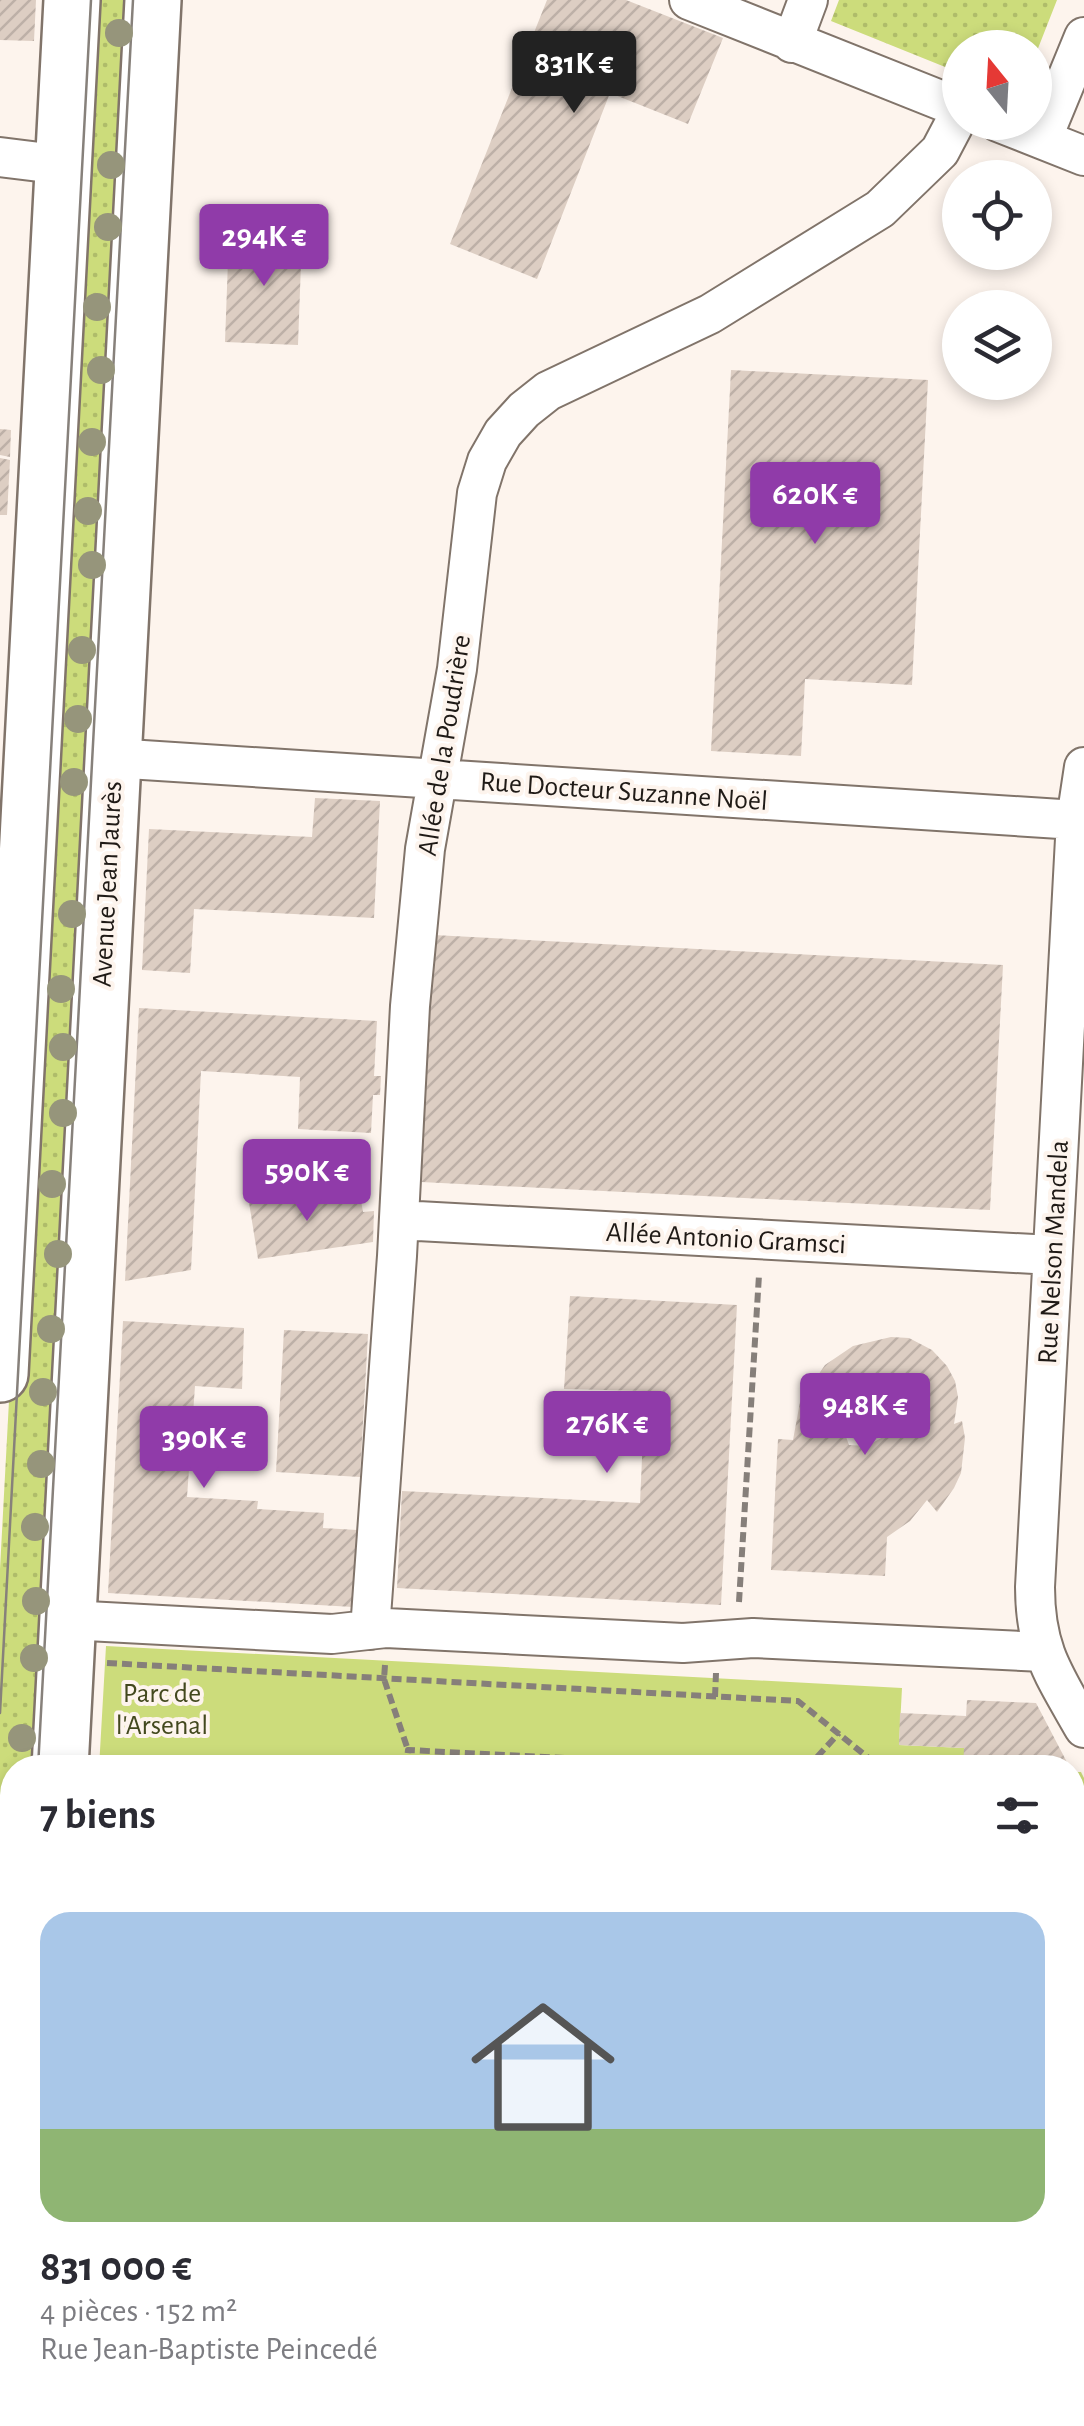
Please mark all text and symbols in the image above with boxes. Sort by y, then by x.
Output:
north arrow [942,30,1052,140]
map controls [942,30,1052,400]
pin: 831K € [493,31,655,116]
text: 831K € [534,47,614,79]
button: locate [942,160,1052,270]
pin: 294K € [183,204,345,289]
text: 294K € [221,220,307,252]
button: layers [942,290,1052,400]
pin: 620K € [734,462,896,547]
text: 620K € [772,478,858,510]
street label: Allée de la Poudrière [414,633,476,858]
street label: Rue Docteur Suzanne Noël [479,768,769,816]
street label: Avenue Jean Jaurès [89,780,127,988]
pin: 590K € [226,1139,388,1224]
street label: Rue Nelson Mandela [1034,1139,1074,1365]
text: 590K € [265,1155,349,1187]
street label: Allée Antonio Gramsci [605,1219,847,1259]
pin: 948K € [784,1373,946,1458]
text: 948K € [822,1389,908,1421]
pin: 276K € [526,1391,688,1476]
pin: 390K € [123,1406,285,1491]
text: 276K € [566,1407,648,1439]
text: 390K € [162,1422,246,1454]
park label: Parc de l'Arsenal [116,1680,208,1740]
icon: filters [990,1788,1045,1843]
text: 7 biens [40,1794,156,1836]
icon: home [453,1977,633,2157]
text: 831 000 € [40,2246,192,2288]
text: 4 pièces · 152 m² [40,2295,237,2327]
text: Rue Jean-Baptiste Peincedé [40,2333,378,2365]

